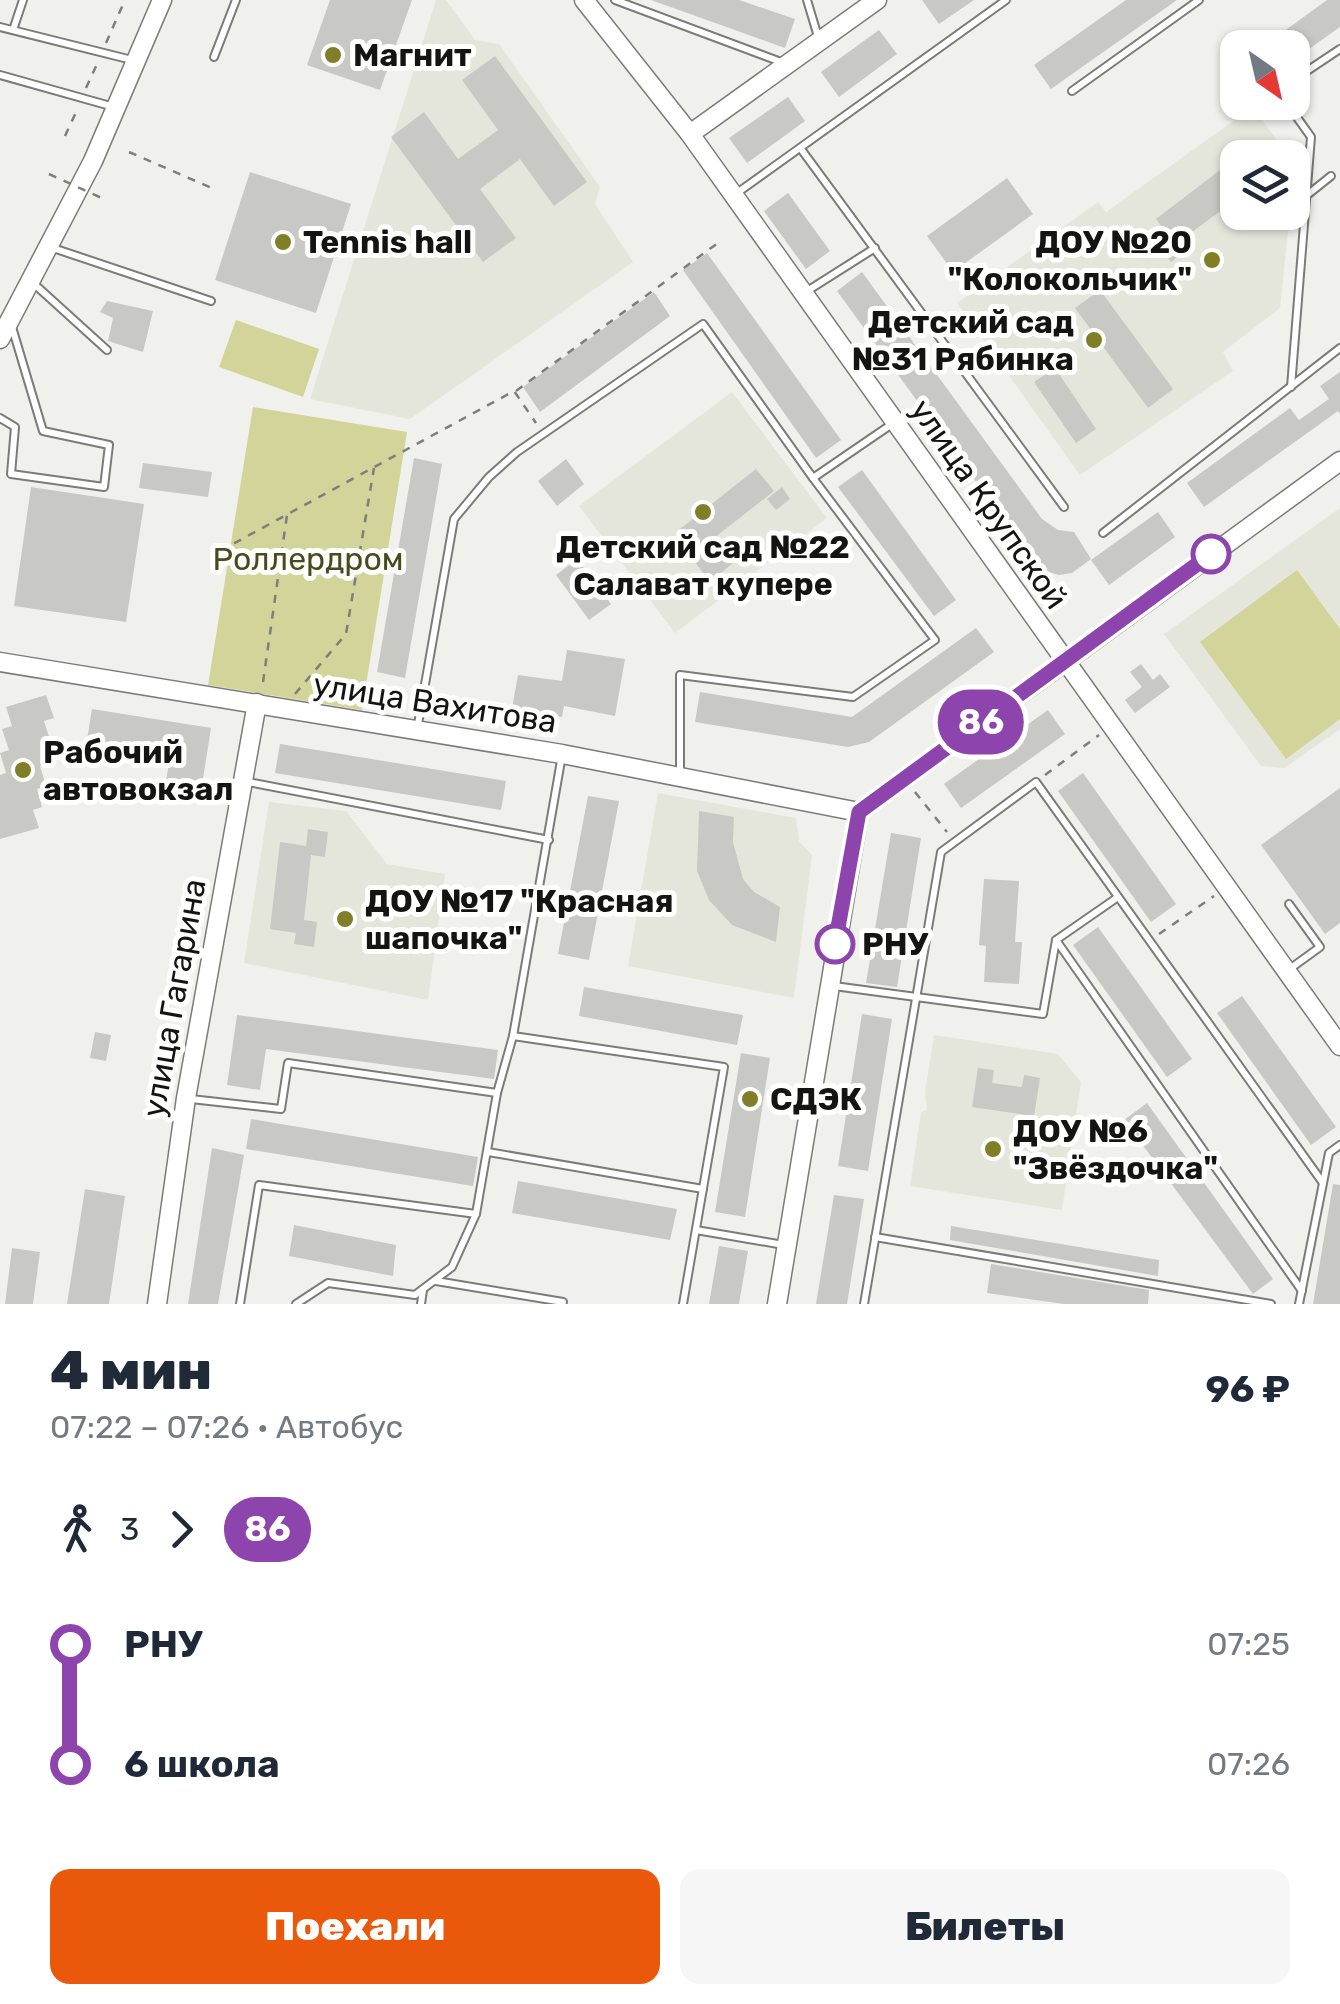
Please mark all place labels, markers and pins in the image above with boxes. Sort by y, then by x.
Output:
place label: Магнит [353,36,472,74]
marker: Магнит [322,44,344,66]
place label: Tennis hall [303,223,472,261]
place label: ДОУ №20 "Колокольчик" [948,223,1192,298]
marker: Tennis hall [272,231,294,253]
marker: ДОУ №20 "Колокольчик" [1201,249,1223,271]
place label: Детский сад №31 Рябинка [852,303,1074,378]
marker: Детский сад №31 Рябинка [1083,329,1105,351]
marker: Детский сад №22 Салават купере [692,501,714,523]
place label: Детский сад №22 Салават купере [556,528,850,603]
unlabelled marker [1192,535,1230,573]
place label: Рабочий автовокзал [43,733,233,808]
marker: Рабочий автовокзал [12,759,34,781]
place label: ДОУ №17 "Красная шапочка" [365,882,674,957]
marker: ДОУ №17 "Красная шапочка" [334,908,356,930]
marker: РНУ [816,925,854,963]
place label: РНУ [862,925,928,963]
place label: СДЭК [770,1080,862,1118]
marker: СДЭК [739,1088,761,1110]
place label: ДОУ №6 "Звёздочка" [1013,1112,1218,1187]
marker: ДОУ №6 "Звёздочка" [982,1138,1004,1160]

